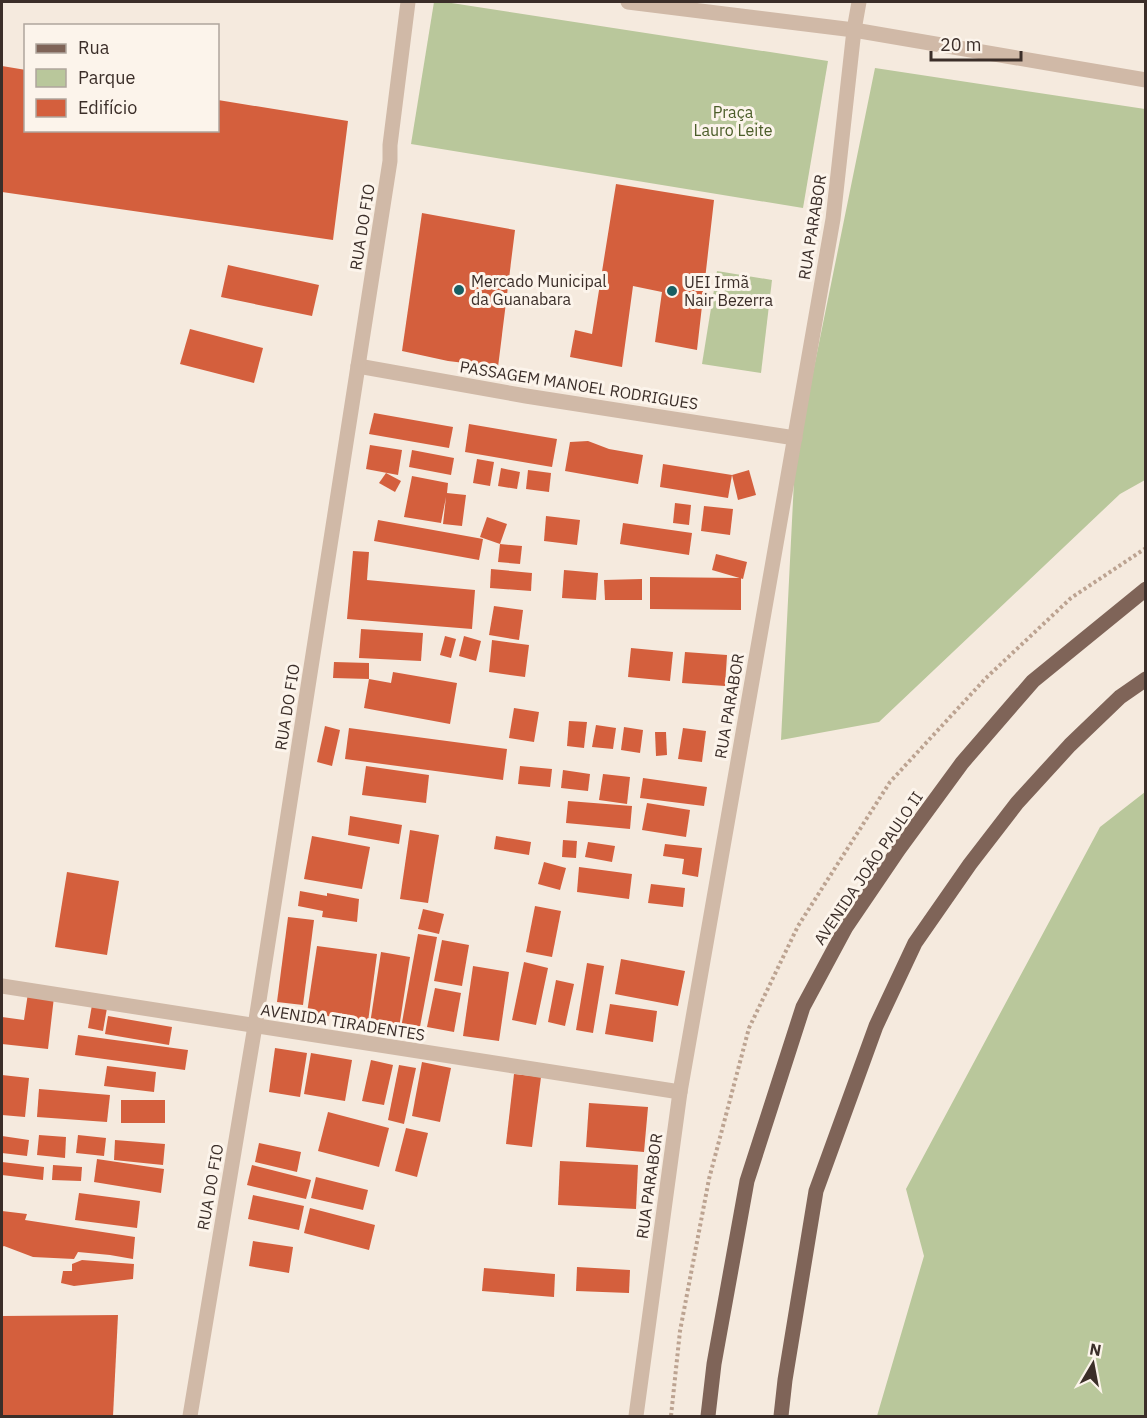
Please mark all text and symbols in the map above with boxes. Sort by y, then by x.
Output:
legend [24,24,219,132]
scale bar [931,24,1021,62]
text: 20 m [940,33,982,56]
text: Rua [78,36,110,59]
text: Parque [78,66,136,89]
text: Edifício [78,96,137,119]
park label: Praça Lauro Leite [693,102,773,140]
street label: RUA PARABOR [794,173,830,281]
street label: RUA DO FIO [345,182,379,272]
place label: Mercado Municipal da Guanabara [471,271,607,309]
place label: UEI Irmã Nair Bezerra [684,272,773,310]
marker: Mercado Municipal da Guanabara [452,283,466,297]
marker: UEI Irmã Nair Bezerra [665,284,679,298]
street label: PASSAGEM MANOEL RODRIGUES [458,356,700,414]
street label: RUA PARABOR [710,652,748,760]
street label: RUA DO FIO [270,662,304,752]
street label: AVENIDA JOÃO PAULO II [809,788,927,948]
street label: AVENIDA TIRADENTES [259,999,427,1045]
street label: RUA PARABOR [632,1132,666,1240]
street label: RUA DO FIO [193,1142,227,1232]
north arrow [1063,1334,1123,1394]
text: N [1088,1338,1103,1360]

